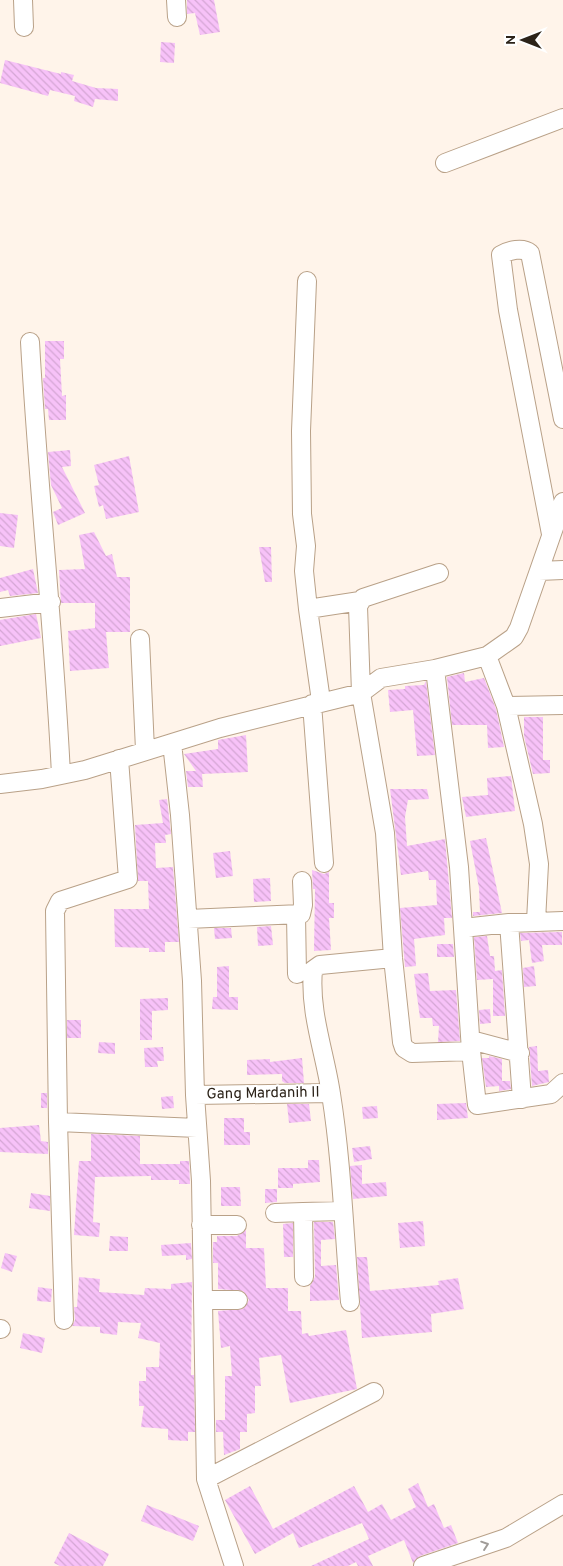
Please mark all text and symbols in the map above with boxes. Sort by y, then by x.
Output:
north arrow [498,15,548,65]
text: N [503,35,520,45]
street label: Gang Mardanih II [206,1084,320,1104]
one-way arrow [481,1540,489,1550]

